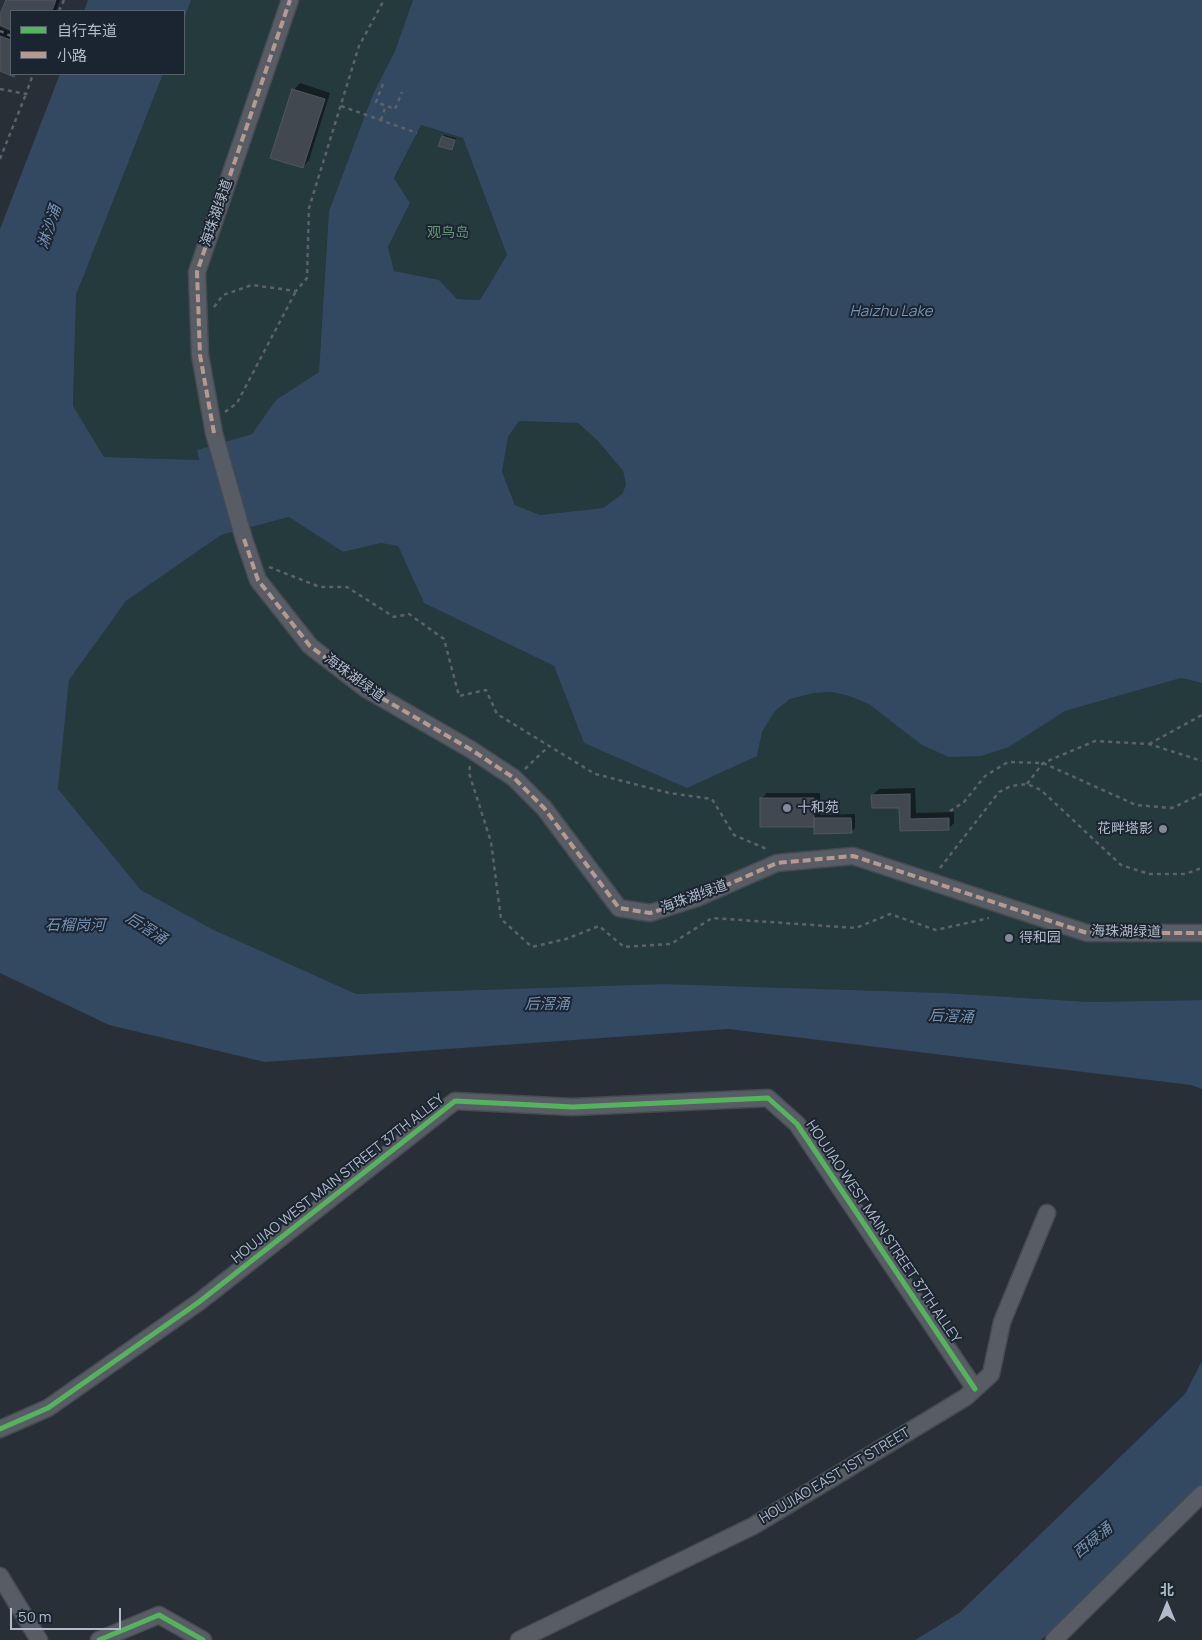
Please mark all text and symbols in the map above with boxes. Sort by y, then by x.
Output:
legend [10,10,185,75]
text: 自行车道 [57,20,117,41]
text: 小路 [57,45,87,66]
street label: 海珠湖绿道 [198,177,236,249]
water label: 淋沙涌 [34,203,66,251]
park label: 观鸟岛 [427,225,469,241]
water label: Haizhu Lake [850,303,932,321]
street label: 海珠湖绿道 [321,651,387,705]
place label: 十和苑 [797,800,839,816]
marker: 十和苑 [781,802,793,814]
place label: 花畔塔影 [1097,821,1153,837]
marker: 花畔塔影 [1157,823,1169,835]
street label: 海珠湖绿道 [658,877,730,917]
water label: 后滘涌 [122,909,170,949]
water label: 石榴岗河 [45,917,105,935]
street label: 海珠湖绿道 [1091,923,1161,941]
place label: 得和园 [1019,930,1061,946]
marker: 得和园 [1003,932,1015,944]
water label: 后滘涌 [525,996,569,1014]
water label: 后滘涌 [928,1007,974,1027]
street label: HOUJIAO WEST MAIN STREET 37TH ALLEY [228,1091,448,1267]
street label: HOUJIAO WEST MAIN STREET 37TH ALLEY [802,1117,964,1347]
street label: HOUJIAO EAST 1ST STREET [757,1424,913,1528]
water label: 西碌涌 [1070,1520,1116,1562]
north arrow [1142,1580,1192,1630]
text: 北 [1160,1580,1174,1599]
scale bar [12,1598,124,1630]
text: 50 m [18,1606,52,1627]

